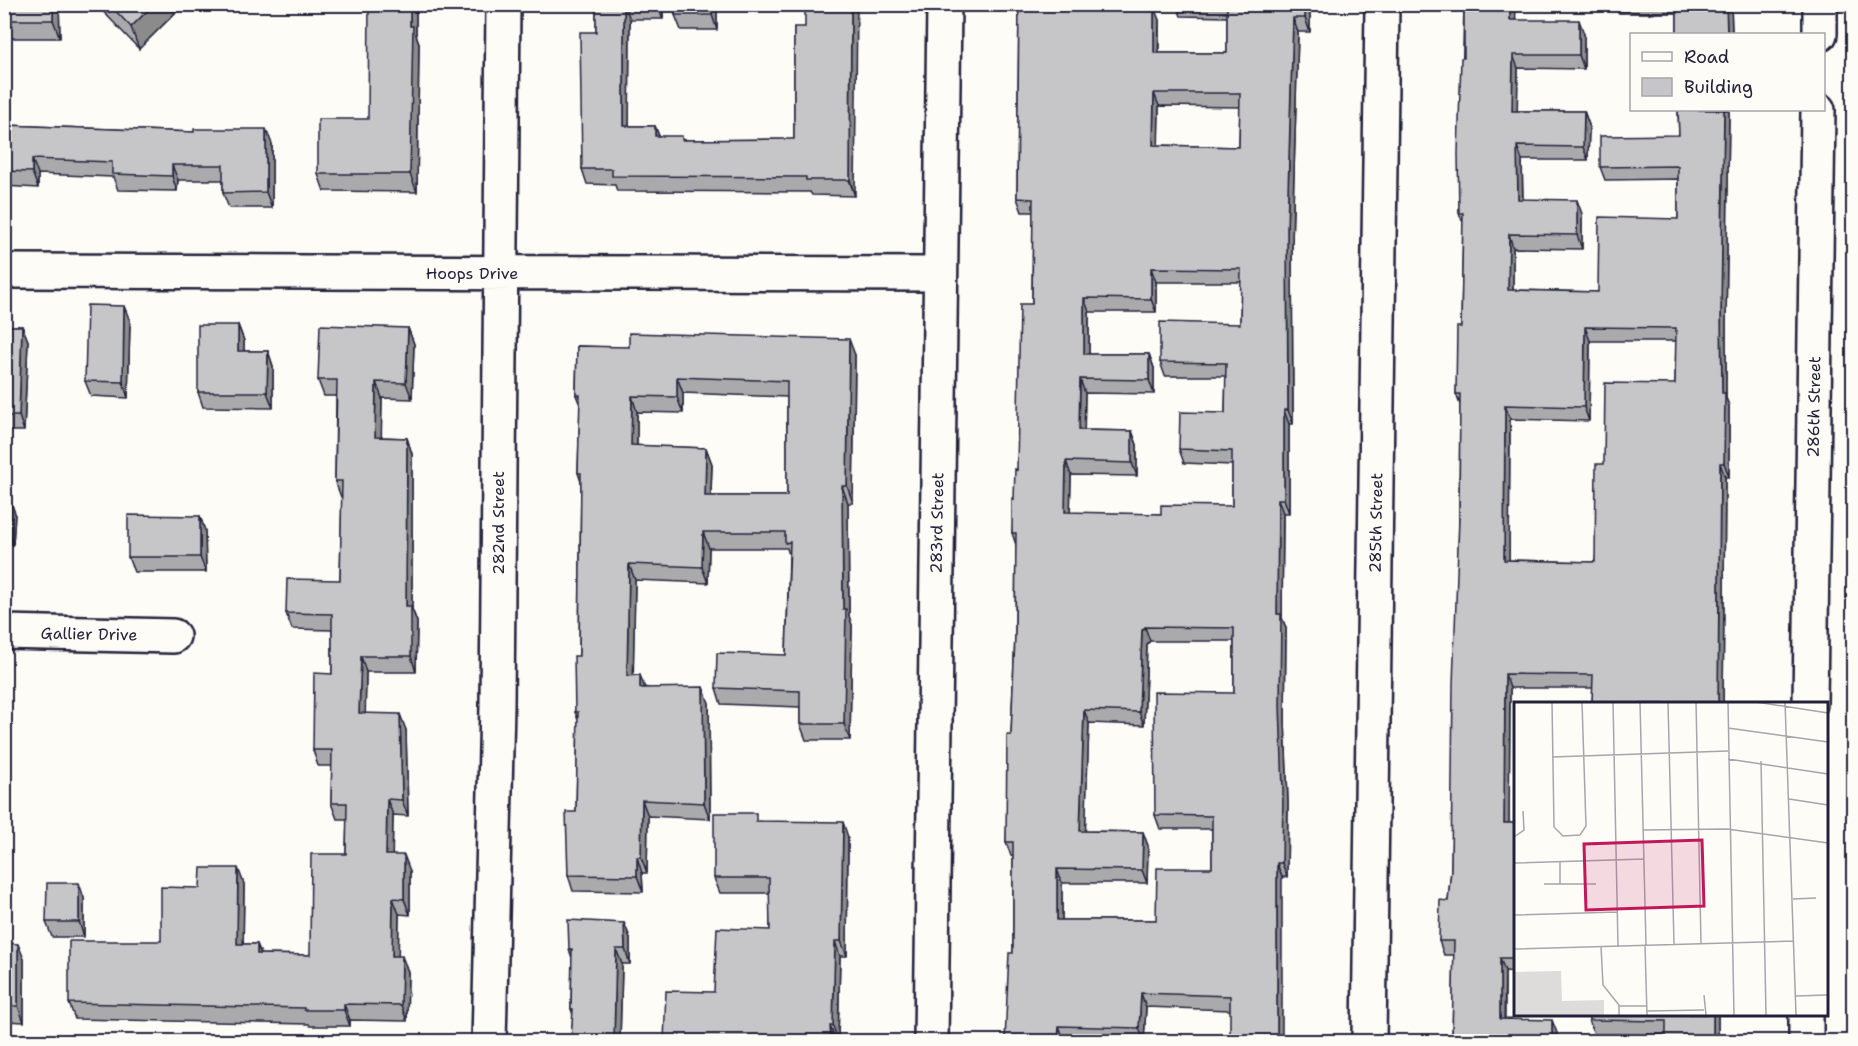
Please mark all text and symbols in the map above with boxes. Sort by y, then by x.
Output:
legend [1630,33,1825,111]
text: Road [1684,45,1729,69]
text: Building [1684,75,1753,99]
street label: Hoops Drive [426,263,518,284]
street label: 286th Street [1803,356,1825,458]
street label: 282nd Street [488,471,509,575]
street label: 283rd Street [926,472,948,574]
street label: 285th Street [1365,473,1387,573]
street label: Gallier Drive [40,623,138,645]
inset map [1514,702,1828,1016]

